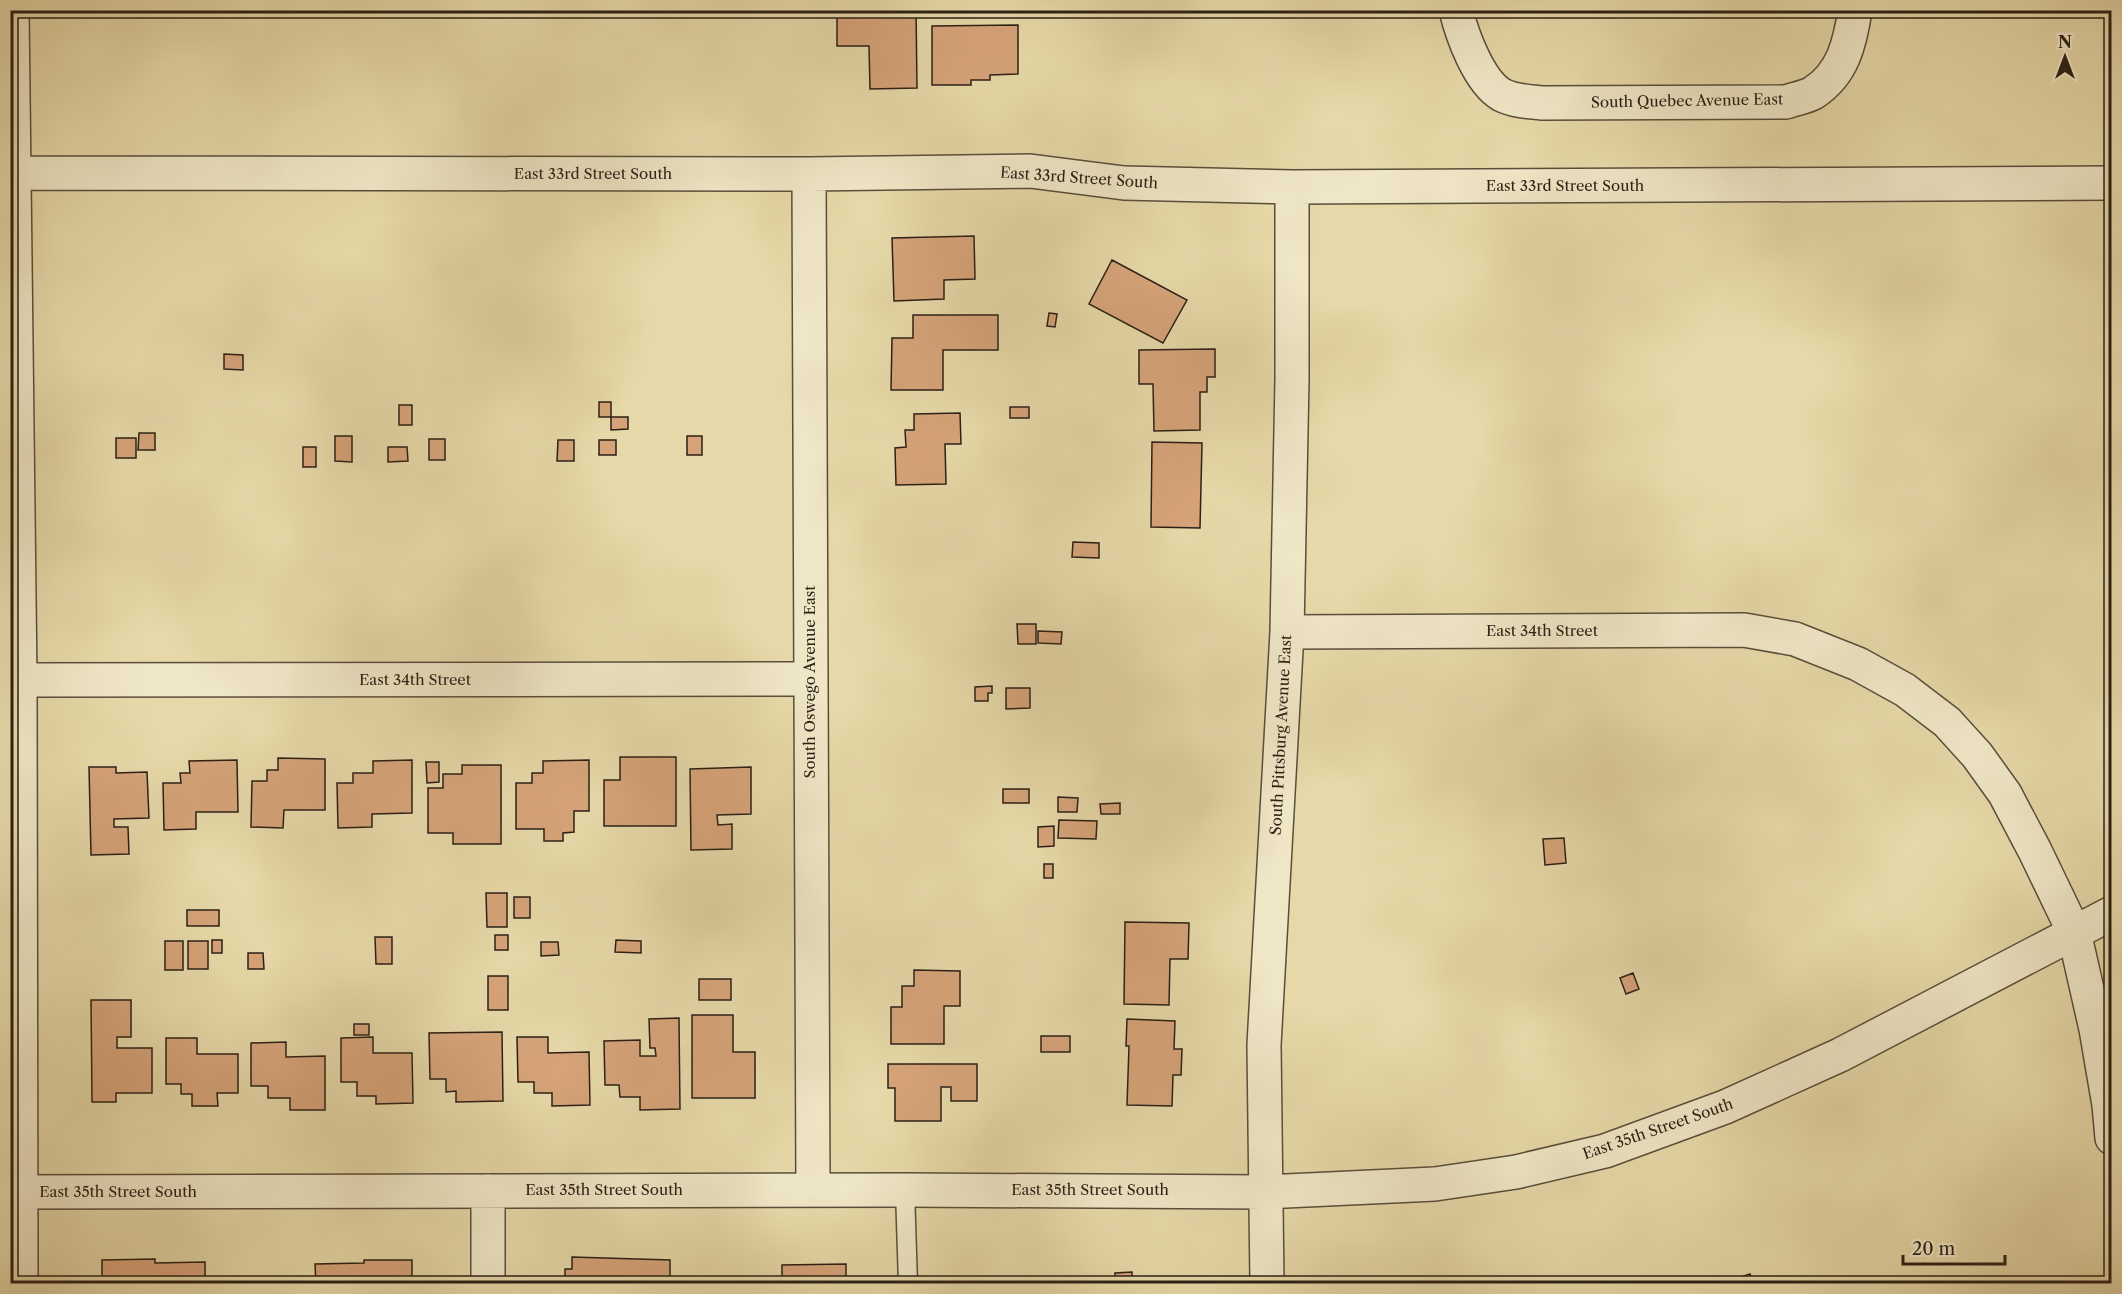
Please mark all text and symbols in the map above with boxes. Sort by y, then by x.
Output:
north arrow [2035,27,2095,87]
text: N [2058,32,2072,52]
street label: South Quebec Avenue East [1591,89,1784,112]
street label: East 33rd Street South [999,162,1159,193]
street label: East 33rd Street South [514,164,673,183]
street label: East 33rd Street South [1486,176,1645,195]
street label: South Oswego Avenue East [800,585,819,779]
street label: East 34th Street [1486,621,1599,640]
street label: South Pittsburg Avenue East [1266,633,1295,836]
street label: East 34th Street [359,670,472,689]
street label: East 35th Street South [1580,1094,1736,1163]
street label: East 35th Street South [525,1180,683,1199]
street label: East 35th Street South [1011,1180,1169,1199]
street label: East 35th Street South [39,1182,197,1201]
scale bar [1903,1228,2005,1266]
text: 20 m [1912,1238,1956,1260]

